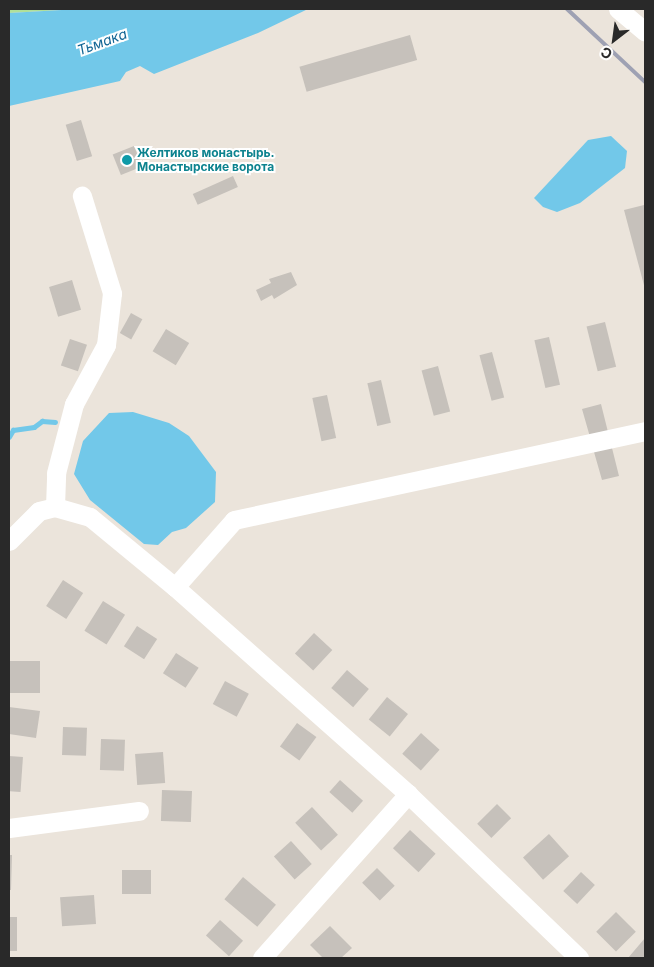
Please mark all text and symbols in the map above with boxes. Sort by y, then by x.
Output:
north arrow [589,15,639,65]
water label: Тьмака [75,25,129,59]
text: С [598,43,615,63]
place label: Желтиков монастырь. Монастырские ворота [137,146,275,174]
marker: Желтиков монастырь. Монастырские ворота [121,154,133,166]

